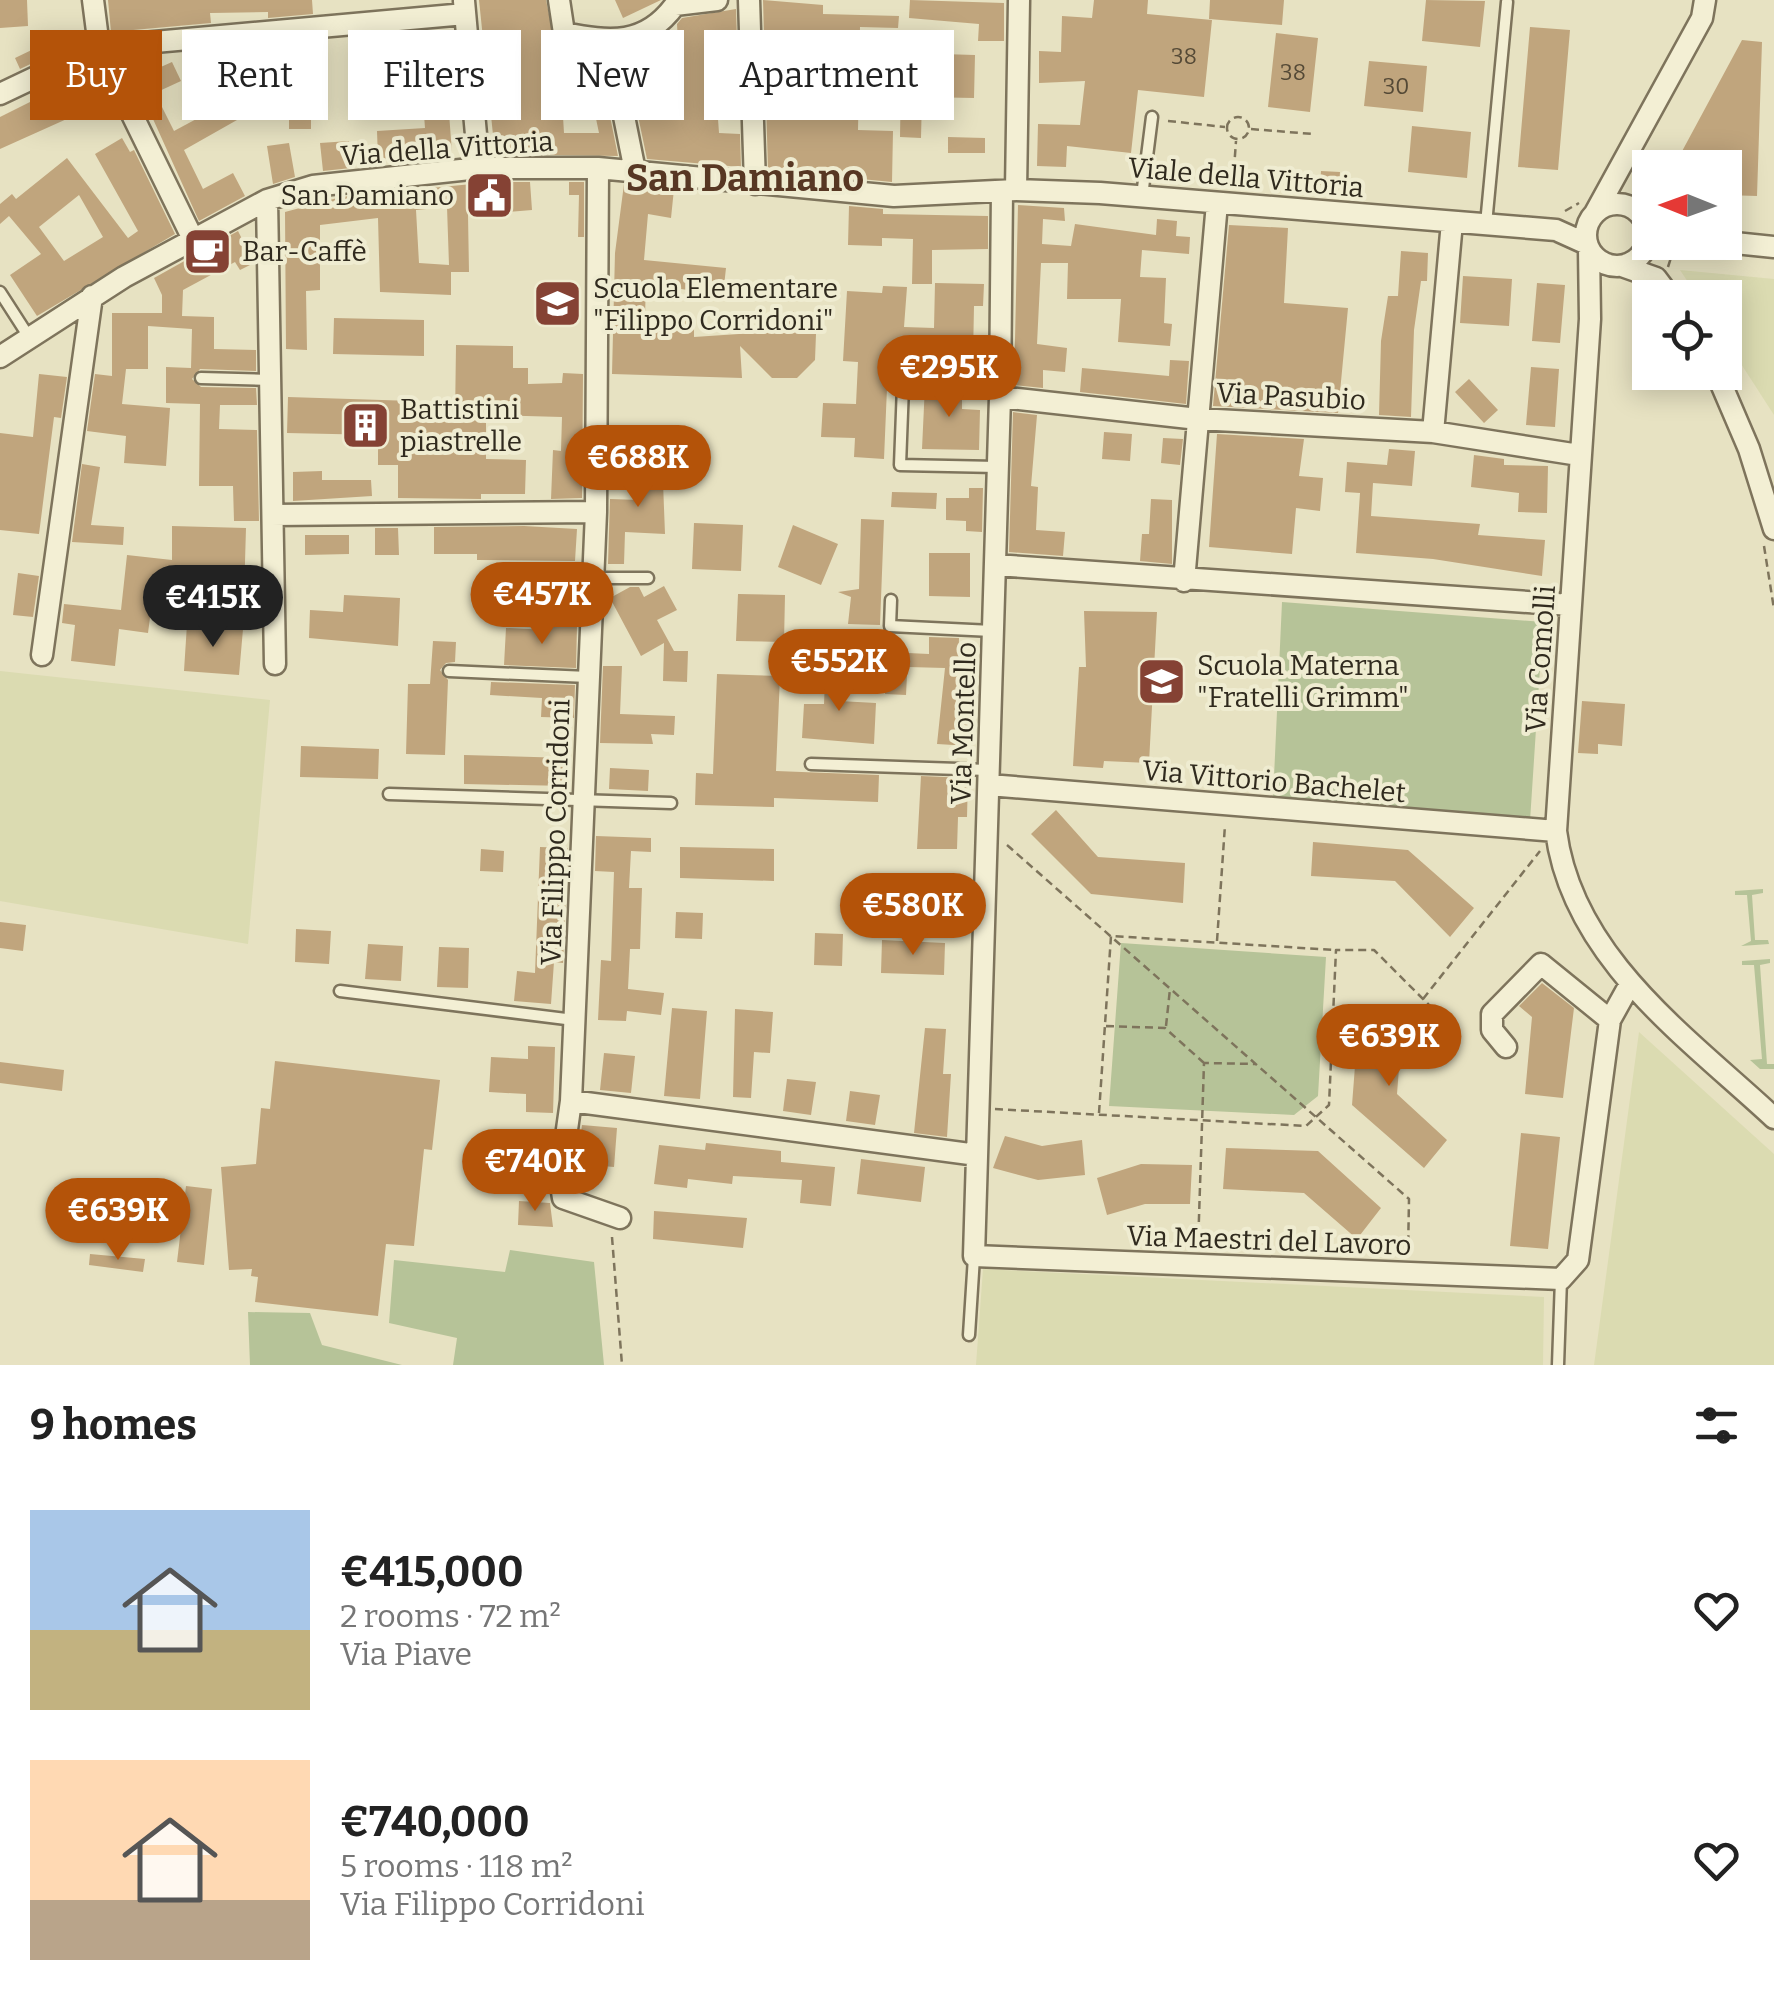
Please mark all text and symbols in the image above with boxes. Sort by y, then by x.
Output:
chip: Buy [30,30,162,120]
chip: Rent [182,30,328,120]
chip: Filters [348,30,521,120]
chip: New [541,30,684,120]
chip: Apartment [704,30,954,120]
house number: 38 [1171,43,1197,70]
house number: 38 [1280,59,1306,86]
house number: 30 [1383,73,1409,100]
street label: Via della Vittoria [339,125,555,172]
north arrow [1632,150,1742,260]
map controls [1632,150,1742,390]
street label: Viale della Vittoria [1127,151,1365,204]
district label: San Damiano [626,155,864,201]
public building icon: San Damiano [463,169,515,221]
place label: San Damiano [281,179,454,212]
cafe icon: Bar-Caffè [181,225,233,277]
place label: Bar-Caffè [242,235,367,268]
place label: Scuola Elementare "Filippo Corridoni" [593,272,838,337]
school or university icon: Scuola Elementare "Filippo Corridoni" [532,278,584,330]
button: locate [1632,280,1742,390]
pin: €295K [879,335,1019,420]
text: €295K [899,348,999,386]
street label: Via Pasubio [1215,376,1367,417]
place label: Battistini piastrelle [400,393,522,458]
building icon: Battistini piastrelle [339,399,391,451]
pin: €688K [568,425,708,510]
text: €688K [587,438,689,476]
pin: €457K [472,562,612,647]
pin: €415K [143,565,283,650]
text: €457K [493,575,591,613]
text: €415K [165,578,261,616]
street label: Via Comolli [1519,584,1562,734]
pin: €552K [769,629,909,714]
street label: Via Montello [944,641,983,805]
text: €552K [790,642,888,680]
place label: Scuola Materna "Fratelli Grimm" [1197,649,1409,714]
school or university icon: Scuola Materna "Fratelli Grimm" [1136,655,1188,707]
street label: Via Filippo Corridoni [534,698,577,966]
street label: Via Vittorio Bachelet [1141,754,1407,809]
pin: €580K [843,873,983,958]
text: €580K [862,886,964,924]
pin: €639K [1319,1004,1459,1089]
text: €639K [1338,1017,1440,1055]
pin: €740K [465,1129,605,1214]
text: €740K [484,1142,586,1180]
pin: €639K [48,1178,188,1263]
text: €639K [67,1191,169,1229]
street label: Via Maestri del Lavoro [1126,1219,1412,1262]
icon: filters [1689,1398,1744,1453]
text: 9 homes [30,1400,197,1450]
text: €415,000 [340,1547,524,1597]
icon: home [110,1550,230,1670]
icon: heart [1689,1583,1744,1638]
text: 2 rooms · 72 m² [340,1597,561,1635]
text: Via Piave [340,1635,472,1673]
text: €740,000 [340,1797,530,1847]
icon: home [110,1800,230,1920]
icon: heart [1689,1833,1744,1888]
text: 5 rooms · 118 m² [340,1847,573,1885]
text: Via Filippo Corridoni [340,1885,645,1923]

